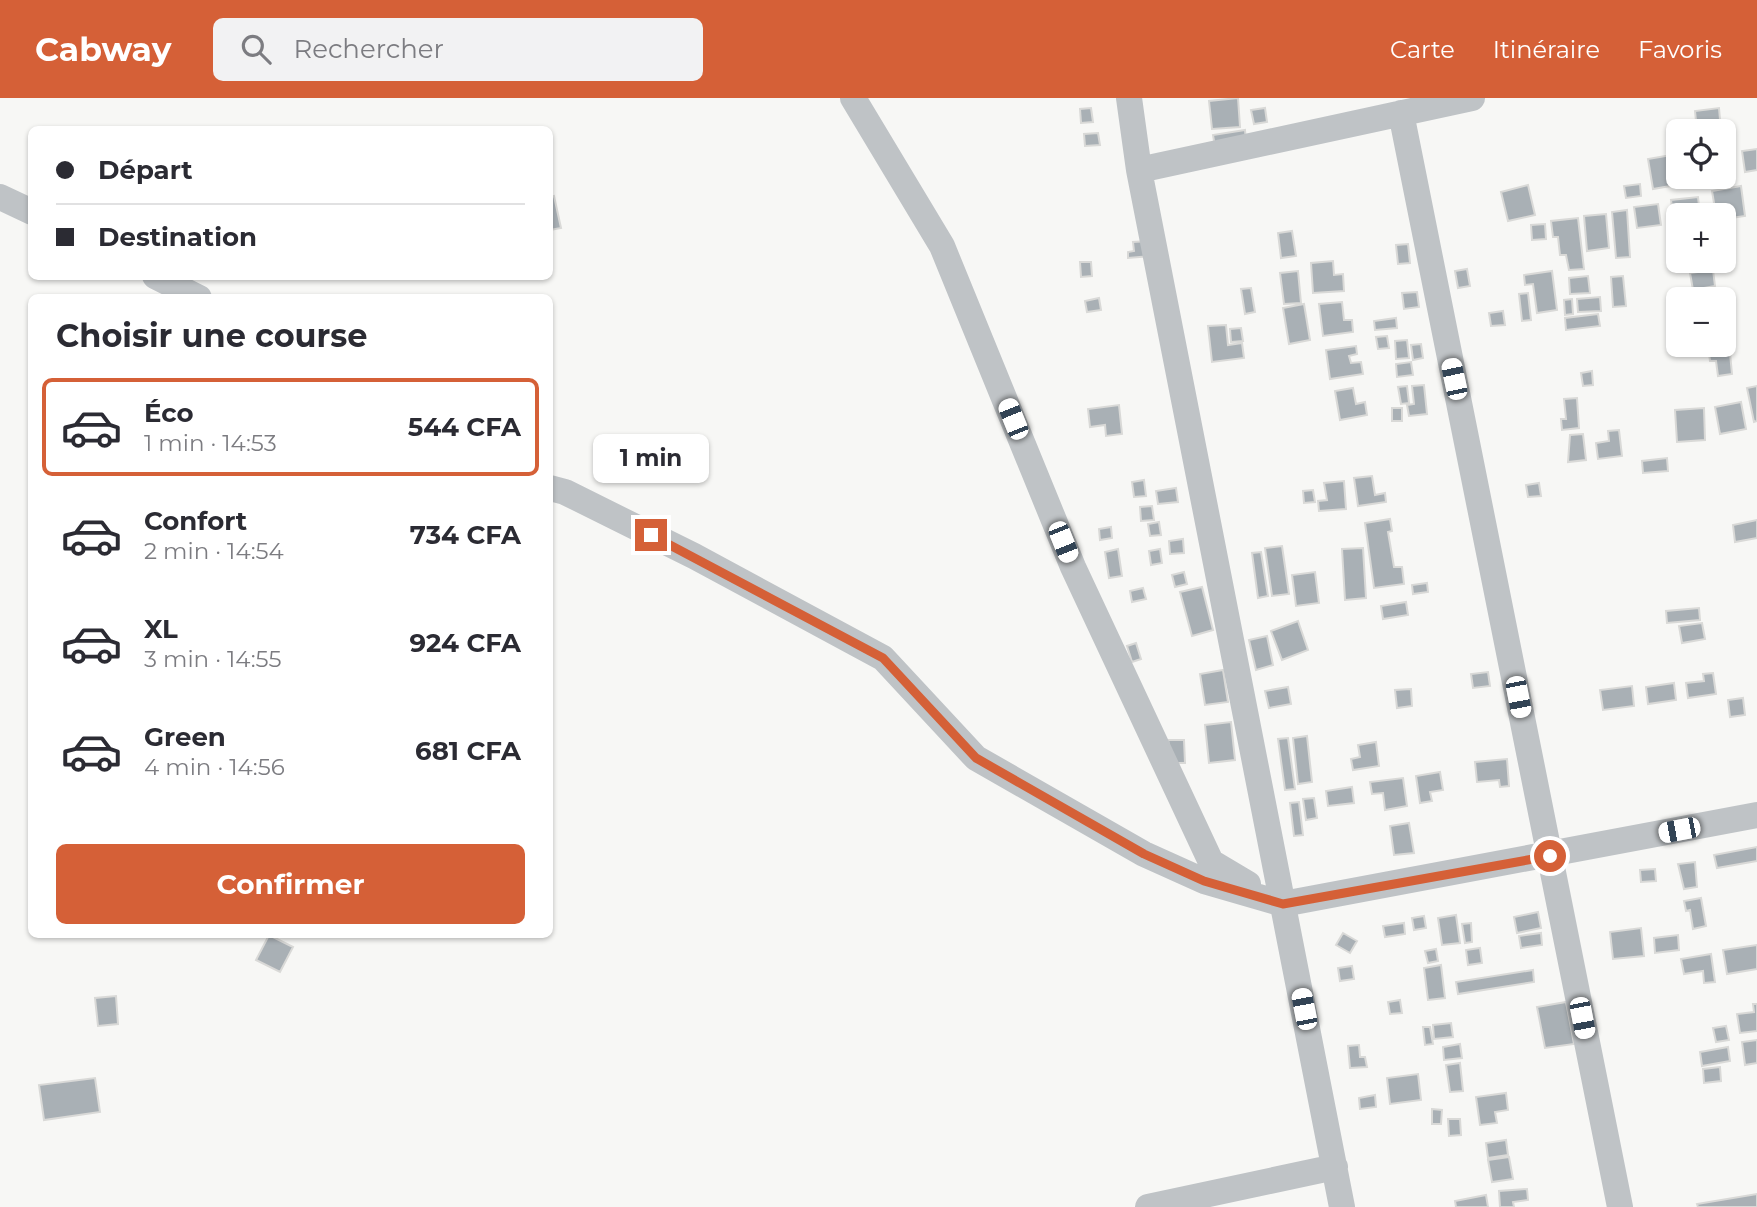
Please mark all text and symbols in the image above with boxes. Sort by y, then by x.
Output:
search box [213,18,703,81]
text: Cabway [35,29,171,69]
icon: search [237,30,275,68]
text: Rechercher [293,33,444,65]
text: Carte [1390,35,1455,64]
text: Itinéraire [1493,35,1600,64]
text: Favoris [1638,35,1722,64]
map controls [1666,119,1736,357]
button: locate [1666,119,1736,189]
text: Départ [98,154,193,186]
button: + [1666,203,1736,273]
text: Destination [98,221,257,253]
button: − [1666,287,1736,357]
text: Choisir une course [56,316,368,355]
car [1440,356,1469,402]
icon: car [60,396,123,459]
car [996,396,1031,442]
text: Éco [144,397,194,429]
text: 544 CFA [408,411,521,443]
text: 1 min · 14:53 [144,429,277,457]
callout: 1 min [593,434,709,482]
text: 1 min [620,444,682,472]
icon: car [60,504,123,567]
text: Confort [144,505,247,537]
text: 734 CFA [410,519,521,551]
route end [635,519,667,551]
car [1046,519,1081,565]
text: 2 min · 14:54 [144,537,284,565]
icon: car [60,612,123,675]
text: XL [144,613,178,645]
text: 924 CFA [410,627,521,659]
text: 3 min · 14:55 [144,645,281,673]
car [1504,674,1533,720]
icon: car [60,720,123,783]
text: Green [144,721,226,753]
text: 681 CFA [415,735,521,767]
text: 4 min · 14:56 [144,753,285,781]
car [1657,816,1702,844]
route start [1534,840,1566,872]
button: Confirmer [56,844,525,924]
car [1290,986,1319,1032]
car [1568,995,1597,1041]

